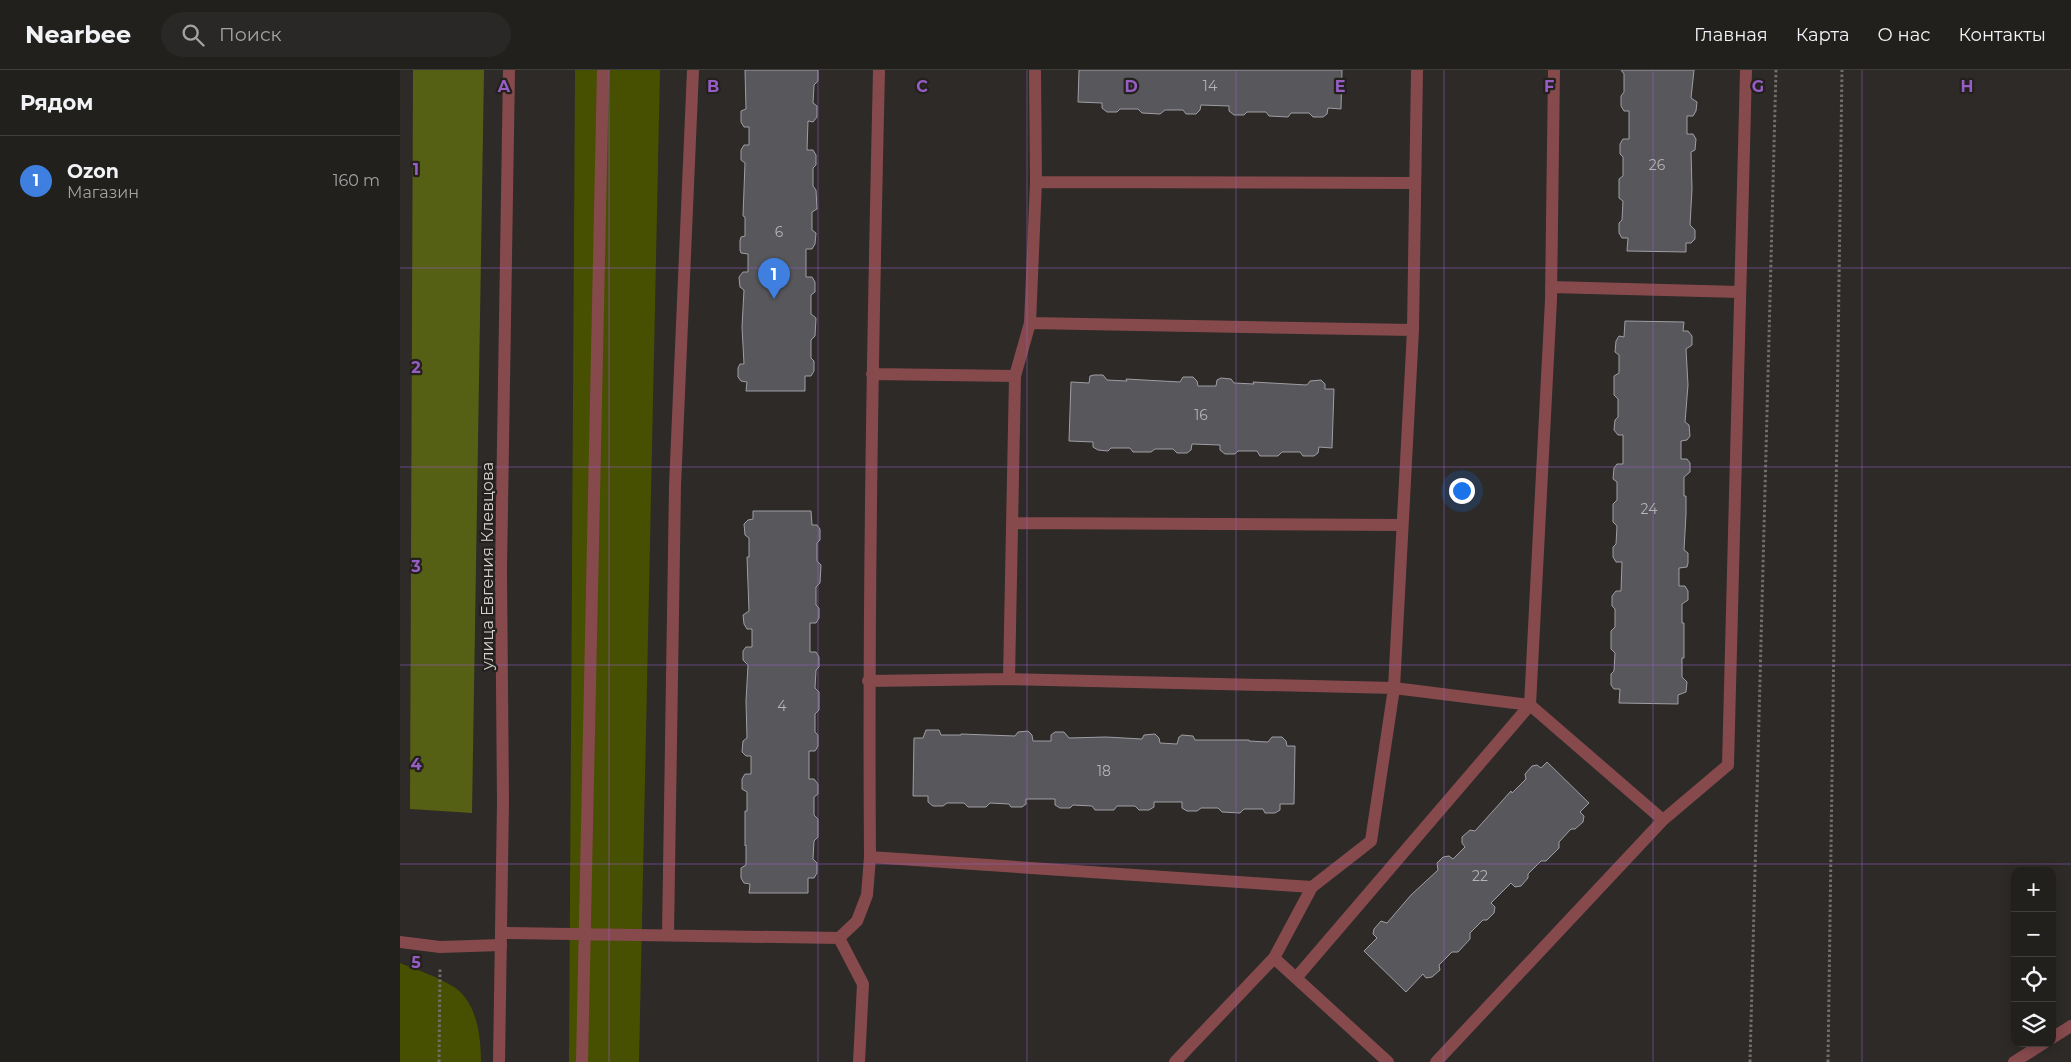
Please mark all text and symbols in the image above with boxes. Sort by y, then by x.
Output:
search box [161,12,511,57]
text: Nearbee [25,20,131,49]
icon: search [179,21,207,49]
text: Поиск [219,23,282,46]
text: Главная [1694,24,1768,46]
text: Карта [1796,24,1850,46]
text: О нас [1878,24,1930,46]
text: Контакты [1958,24,2046,46]
text: A [497,77,511,96]
text: B [707,77,719,96]
text: C [916,77,928,96]
text: D [1124,77,1138,96]
house number: 14 [1203,77,1218,95]
text: E [1335,77,1345,96]
text: F [1544,77,1554,96]
text: G [1752,77,1764,96]
text: H [1961,77,1973,96]
text: Рядом [20,90,93,115]
house number: 26 [1649,156,1666,174]
text: Ozon [67,160,119,183]
text: 1 [413,160,419,179]
text: 1 [33,171,39,190]
text: 160 m [333,171,380,190]
text: Магазин [67,183,139,202]
house number: 6 [775,223,784,241]
pin: 1 [758,258,790,299]
text: 2 [411,358,421,377]
house number: 16 [1194,406,1208,424]
street label: улица Евгения Клевцова [478,462,497,671]
your location [1449,478,1475,504]
house number: 24 [1641,500,1658,518]
text: 3 [410,557,421,576]
house number: 4 [777,697,787,715]
text: 4 [410,755,422,774]
house number: 18 [1097,762,1111,780]
house number: 22 [1472,867,1488,885]
map controls [2011,867,2056,1047]
button: + [2011,867,2056,912]
button: − [2011,912,2056,957]
text: 5 [411,953,421,972]
button: locate [2011,957,2056,1002]
button: layers [2011,1002,2056,1047]

